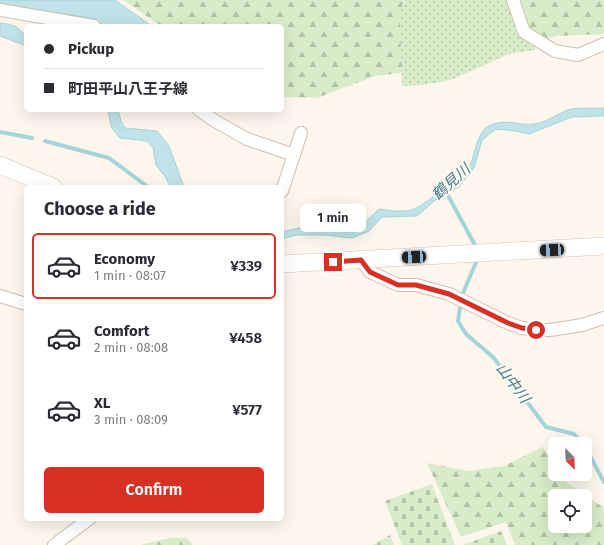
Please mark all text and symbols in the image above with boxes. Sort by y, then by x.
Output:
text: Pickup [68,40,114,58]
text: 町田平山八王子線 [68,80,188,98]
water label: 鶴見川 [428,159,475,204]
text: Choose a ride [44,198,156,220]
callout: 1 min [300,204,366,232]
text: 1 min [317,210,349,225]
car [540,243,564,257]
icon: car [46,248,82,284]
text: Economy [94,250,155,268]
car [402,250,426,264]
route end [324,253,342,271]
text: ¥339 [230,257,262,275]
text: 1 min · 08:07 [94,268,166,283]
icon: car [46,320,82,356]
route start [527,321,545,339]
text: Comfort [94,322,150,340]
text: ¥458 [229,329,262,347]
text: 2 min · 08:08 [94,340,168,355]
water label: 山中川 [492,360,535,408]
icon: car [46,392,82,428]
text: XL [94,394,110,412]
text: ¥577 [232,401,262,419]
text: 3 min · 08:09 [94,412,168,427]
north arrow [548,437,592,481]
map controls [548,437,592,533]
button: Confirm [44,467,264,513]
button: locate [548,489,592,533]

